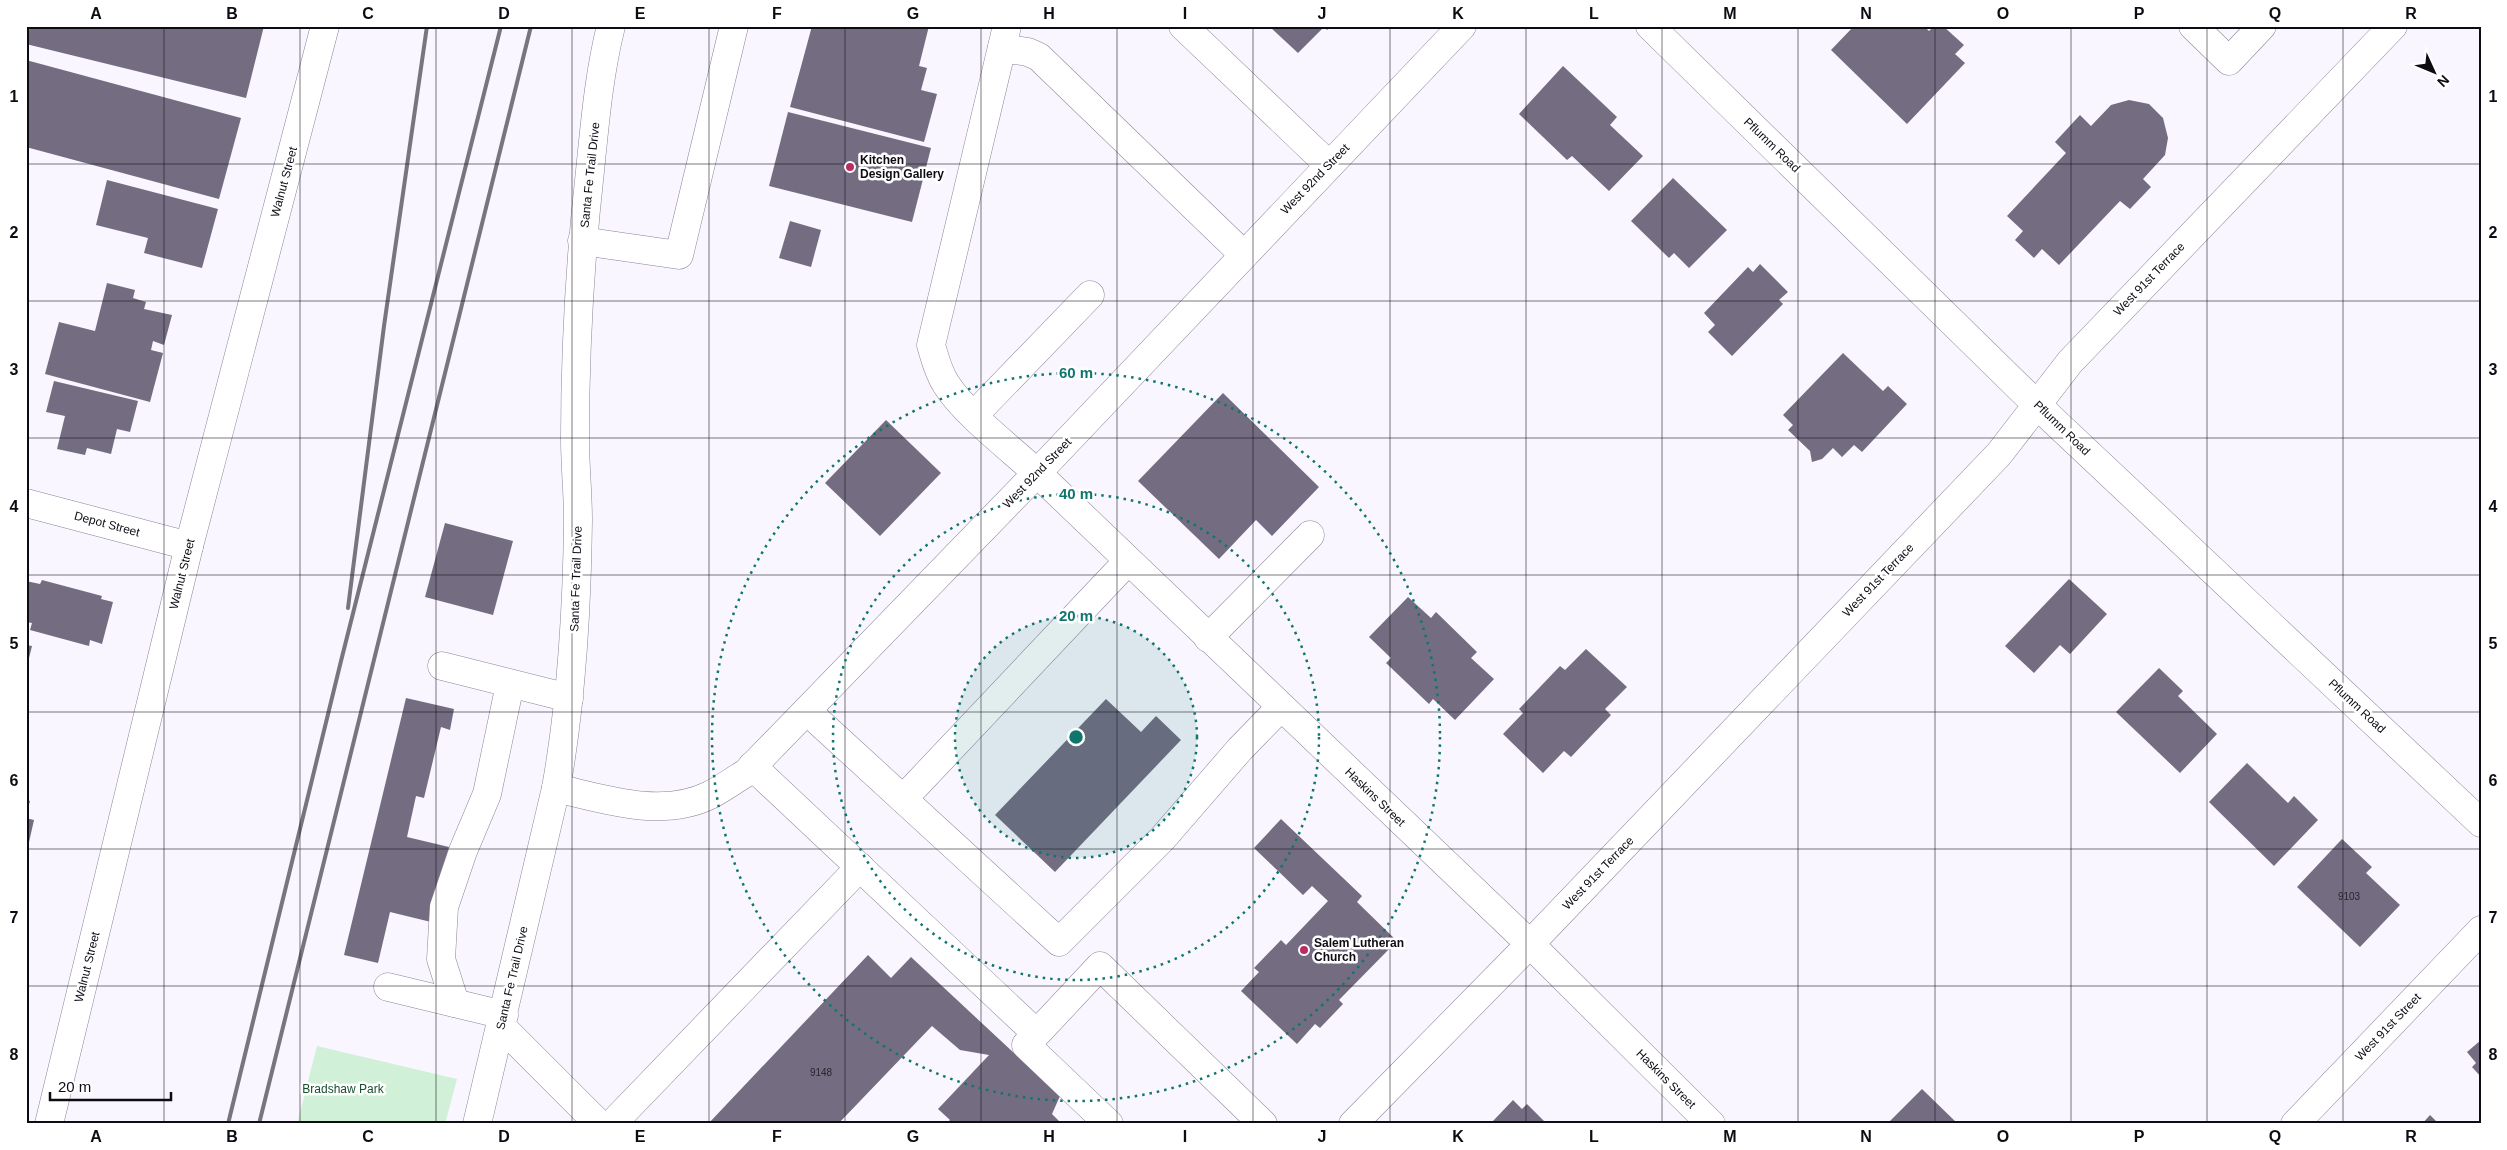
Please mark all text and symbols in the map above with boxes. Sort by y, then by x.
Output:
text: A [90,5,102,22]
text: B [226,5,238,22]
text: C [362,5,374,22]
text: D [498,5,510,22]
text: E [635,5,646,22]
text: F [772,5,782,22]
text: G [907,5,919,22]
text: H [1043,5,1055,22]
text: I [1183,5,1187,22]
text: J [1318,5,1326,22]
text: K [1452,5,1464,22]
text: L [1589,5,1599,22]
text: M [1723,5,1737,22]
text: N [1860,5,1872,22]
text: O [1997,5,2009,22]
text: P [2134,5,2145,22]
text: Q [2269,5,2281,22]
text: R [2405,5,2417,22]
north arrow [2410,48,2460,98]
text: N [2434,72,2453,90]
text: 1 [10,88,19,105]
text: 1 [2489,88,2498,105]
street label: Pflumm Road [1741,115,1803,175]
street label: Santa Fe Trail Drive [577,121,603,228]
street label: West 92nd Street [1278,140,1353,217]
street label: Walnut Street [268,145,300,219]
place label: Kitchen Design Gallery [860,153,944,181]
marker: Kitchen Design Gallery [844,161,856,173]
text: 2 [10,224,19,241]
text: 2 [2489,224,2498,241]
street label: West 91st Terrace [2111,239,2188,318]
text: 3 [10,361,19,378]
text: 3 [2489,361,2498,378]
text: 60 m [1059,364,1093,381]
street label: Pflumm Road [2031,398,2093,458]
street label: West 92nd Street [1000,434,1075,511]
text: 40 m [1059,485,1093,502]
text: 4 [10,498,19,515]
text: 4 [2489,498,2498,515]
street label: Depot Street [73,509,142,540]
street label: Santa Fe Trail Drive [567,525,585,632]
street label: Walnut Street [166,537,198,611]
street label: West 91st Terrace [1840,540,1917,619]
text: 20 m [1059,607,1093,624]
text: 5 [10,635,19,652]
text: 5 [2489,635,2498,652]
street label: Pflumm Road [2326,676,2388,736]
centre of rings [1067,728,1085,746]
street label: Haskins Street [1342,765,1408,830]
text: 6 [10,772,19,789]
text: 6 [2489,772,2498,789]
street label: West 91st Terrace [1560,833,1637,912]
house number: 9103 [2338,891,2361,902]
text: 7 [10,909,19,926]
text: 7 [2489,909,2498,926]
street label: Santa Fe Trail Drive [493,924,531,1031]
street label: Walnut Street [71,930,103,1004]
place label: Salem Lutheran Church [1314,936,1404,964]
marker: Salem Lutheran Church [1298,944,1310,956]
street label: West 91st Street [2352,990,2424,1064]
text: 8 [10,1046,19,1063]
street label: Haskins Street [1633,1046,1699,1112]
text: 8 [2489,1046,2498,1063]
house number: 9148 [810,1067,833,1078]
scale bar [50,1070,171,1102]
text: 20 m [58,1078,91,1095]
park label: Bradshaw Park [302,1082,385,1096]
text: A [90,1128,102,1145]
text: B [226,1128,238,1145]
text: C [362,1128,374,1145]
text: D [498,1128,510,1145]
text: E [635,1128,646,1145]
text: F [772,1128,782,1145]
text: G [907,1128,919,1145]
text: H [1043,1128,1055,1145]
text: I [1183,1128,1187,1145]
text: J [1318,1128,1326,1145]
text: K [1452,1128,1464,1145]
text: L [1589,1128,1599,1145]
text: M [1723,1128,1737,1145]
text: N [1860,1128,1872,1145]
text: O [1997,1128,2009,1145]
text: P [2134,1128,2145,1145]
text: Q [2269,1128,2281,1145]
text: R [2405,1128,2417,1145]

